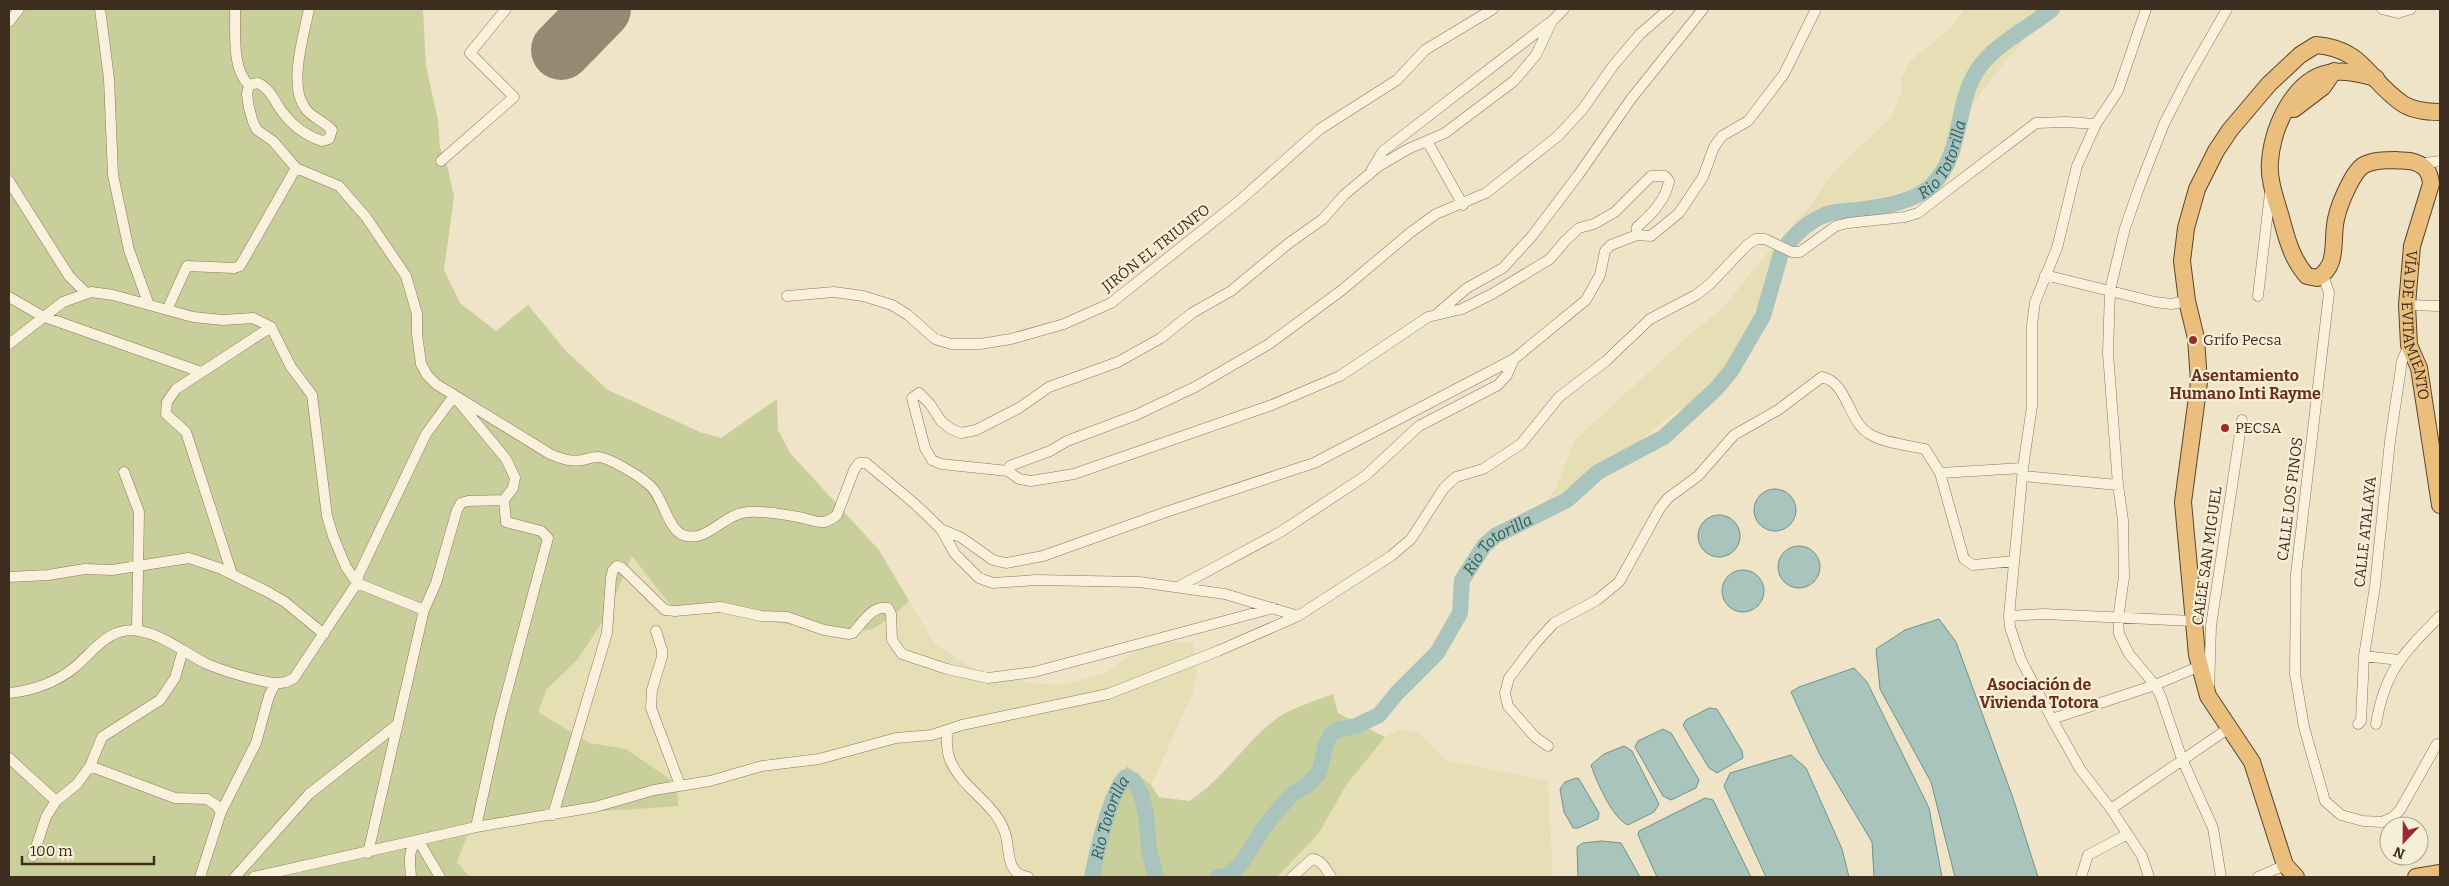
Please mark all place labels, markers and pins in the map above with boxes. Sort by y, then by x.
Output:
place label: Grifo Pecsa [2203,331,2282,349]
marker: Grifo Pecsa [2187,334,2199,346]
place label: PECSA [2235,419,2282,437]
marker: PECSA [2219,422,2231,434]

